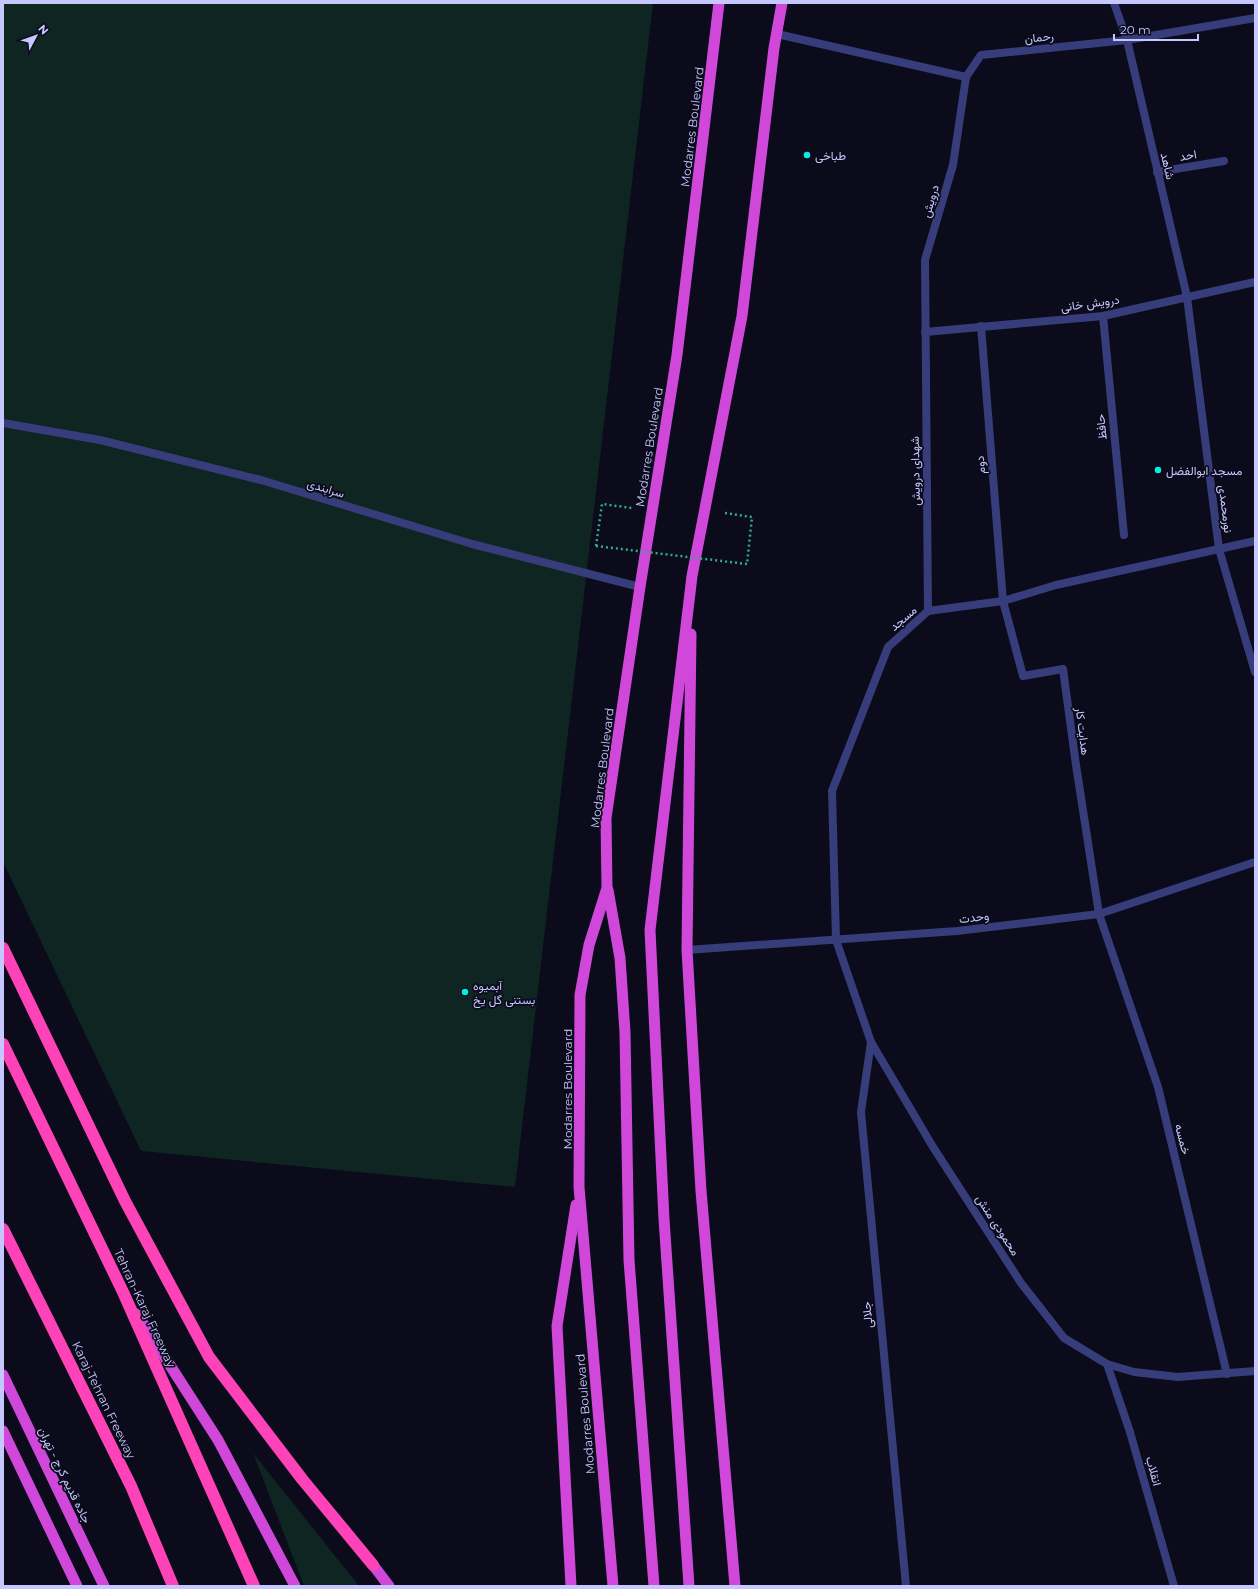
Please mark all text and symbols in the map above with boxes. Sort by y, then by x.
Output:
north arrow [16,16,56,56]
scale bar [1114,16,1198,42]
text: N [35,21,52,37]
text: 20 m [1120,22,1151,37]
street label: رحمان [1024,28,1054,47]
street label: Modarres Boulevard [677,66,707,188]
street label: احد [1178,146,1198,164]
place label: طباخی [815,148,846,164]
marker: طباخی [802,150,812,160]
street label: شاهد [1158,151,1178,181]
street label: درویش [918,183,943,220]
street label: درویش خانی [1060,291,1121,316]
street label: Modarres Boulevard [632,386,666,508]
street label: حافظ [1092,413,1110,441]
street label: شهدای درویش [907,436,924,506]
street label: دوم [972,455,989,475]
place label: مسجد ابوالفضل [1166,463,1242,479]
marker: مسجد ابوالفضل [1153,465,1163,475]
street label: سرابندی [305,475,347,502]
street label: نورمحمدی [1215,484,1236,534]
street label: مسجد [886,602,920,634]
street label: هدایت کار [1072,705,1093,756]
street label: Modarres Boulevard [587,707,617,829]
street label: وحدت [958,908,990,927]
place label: آبمیوه بستنی گل یخ [473,978,535,1009]
marker: آبمیوه بستنی گل یخ [460,987,470,997]
street label: Modarres Boulevard [560,1029,575,1149]
street label: خمسه [1172,1122,1194,1156]
street label: محمودی منش [972,1192,1023,1259]
street label: Tehran-Karaj Freeway [111,1246,179,1370]
street label: جلالی [858,1301,877,1329]
street label: Karaj-Tehran Freeway [69,1339,139,1462]
street label: Modarres Boulevard [572,1353,598,1475]
street label: جاده قدیم کرج - تهران [33,1424,95,1526]
street label: انقلاب [1143,1455,1165,1487]

